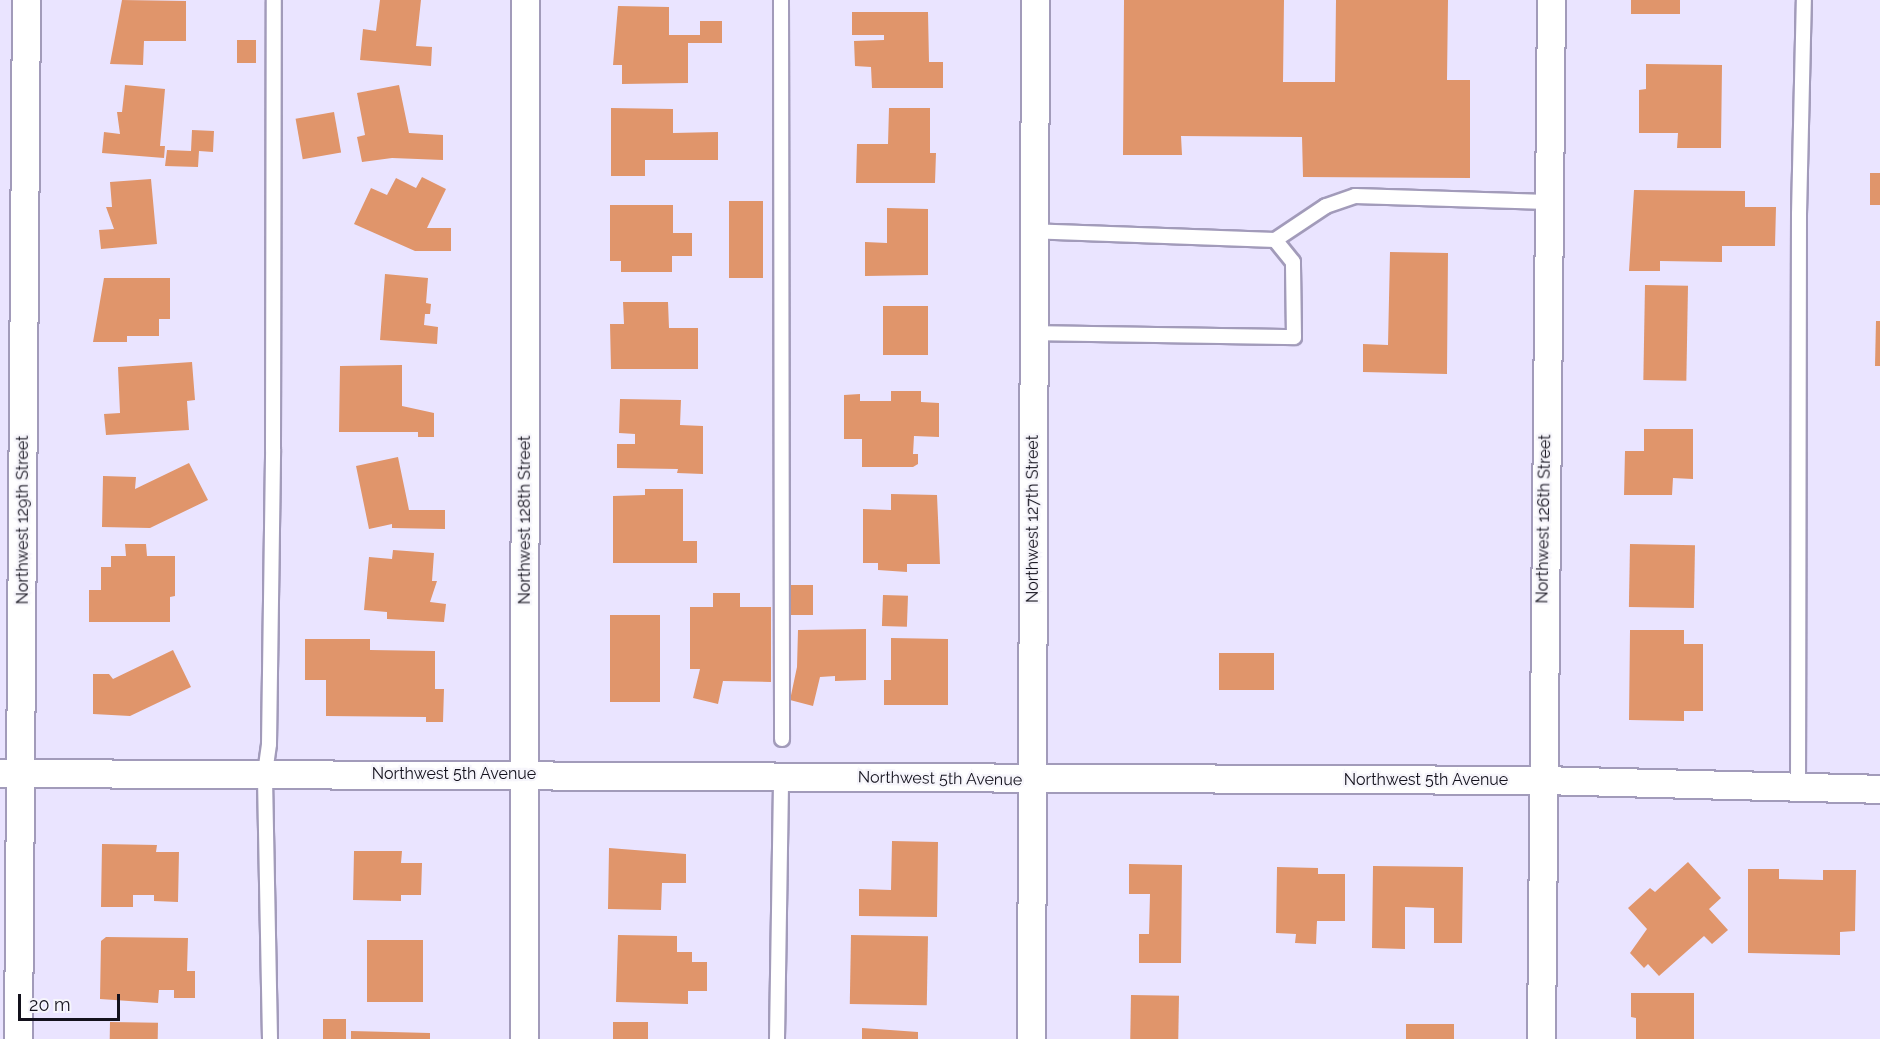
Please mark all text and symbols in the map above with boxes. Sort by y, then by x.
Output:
street label: Northwest 126th Street [1533,434,1555,604]
street label: Northwest 127th Street [1023,435,1043,603]
street label: Northwest 129th Street [13,436,33,604]
street label: Northwest 128th Street [515,436,535,604]
street label: Northwest 5th Avenue [372,764,536,784]
street label: Northwest 5th Avenue [857,768,1023,790]
street label: Northwest 5th Avenue [1344,770,1508,790]
scale bar [21,982,123,1020]
text: 20 m [29,994,71,1015]

